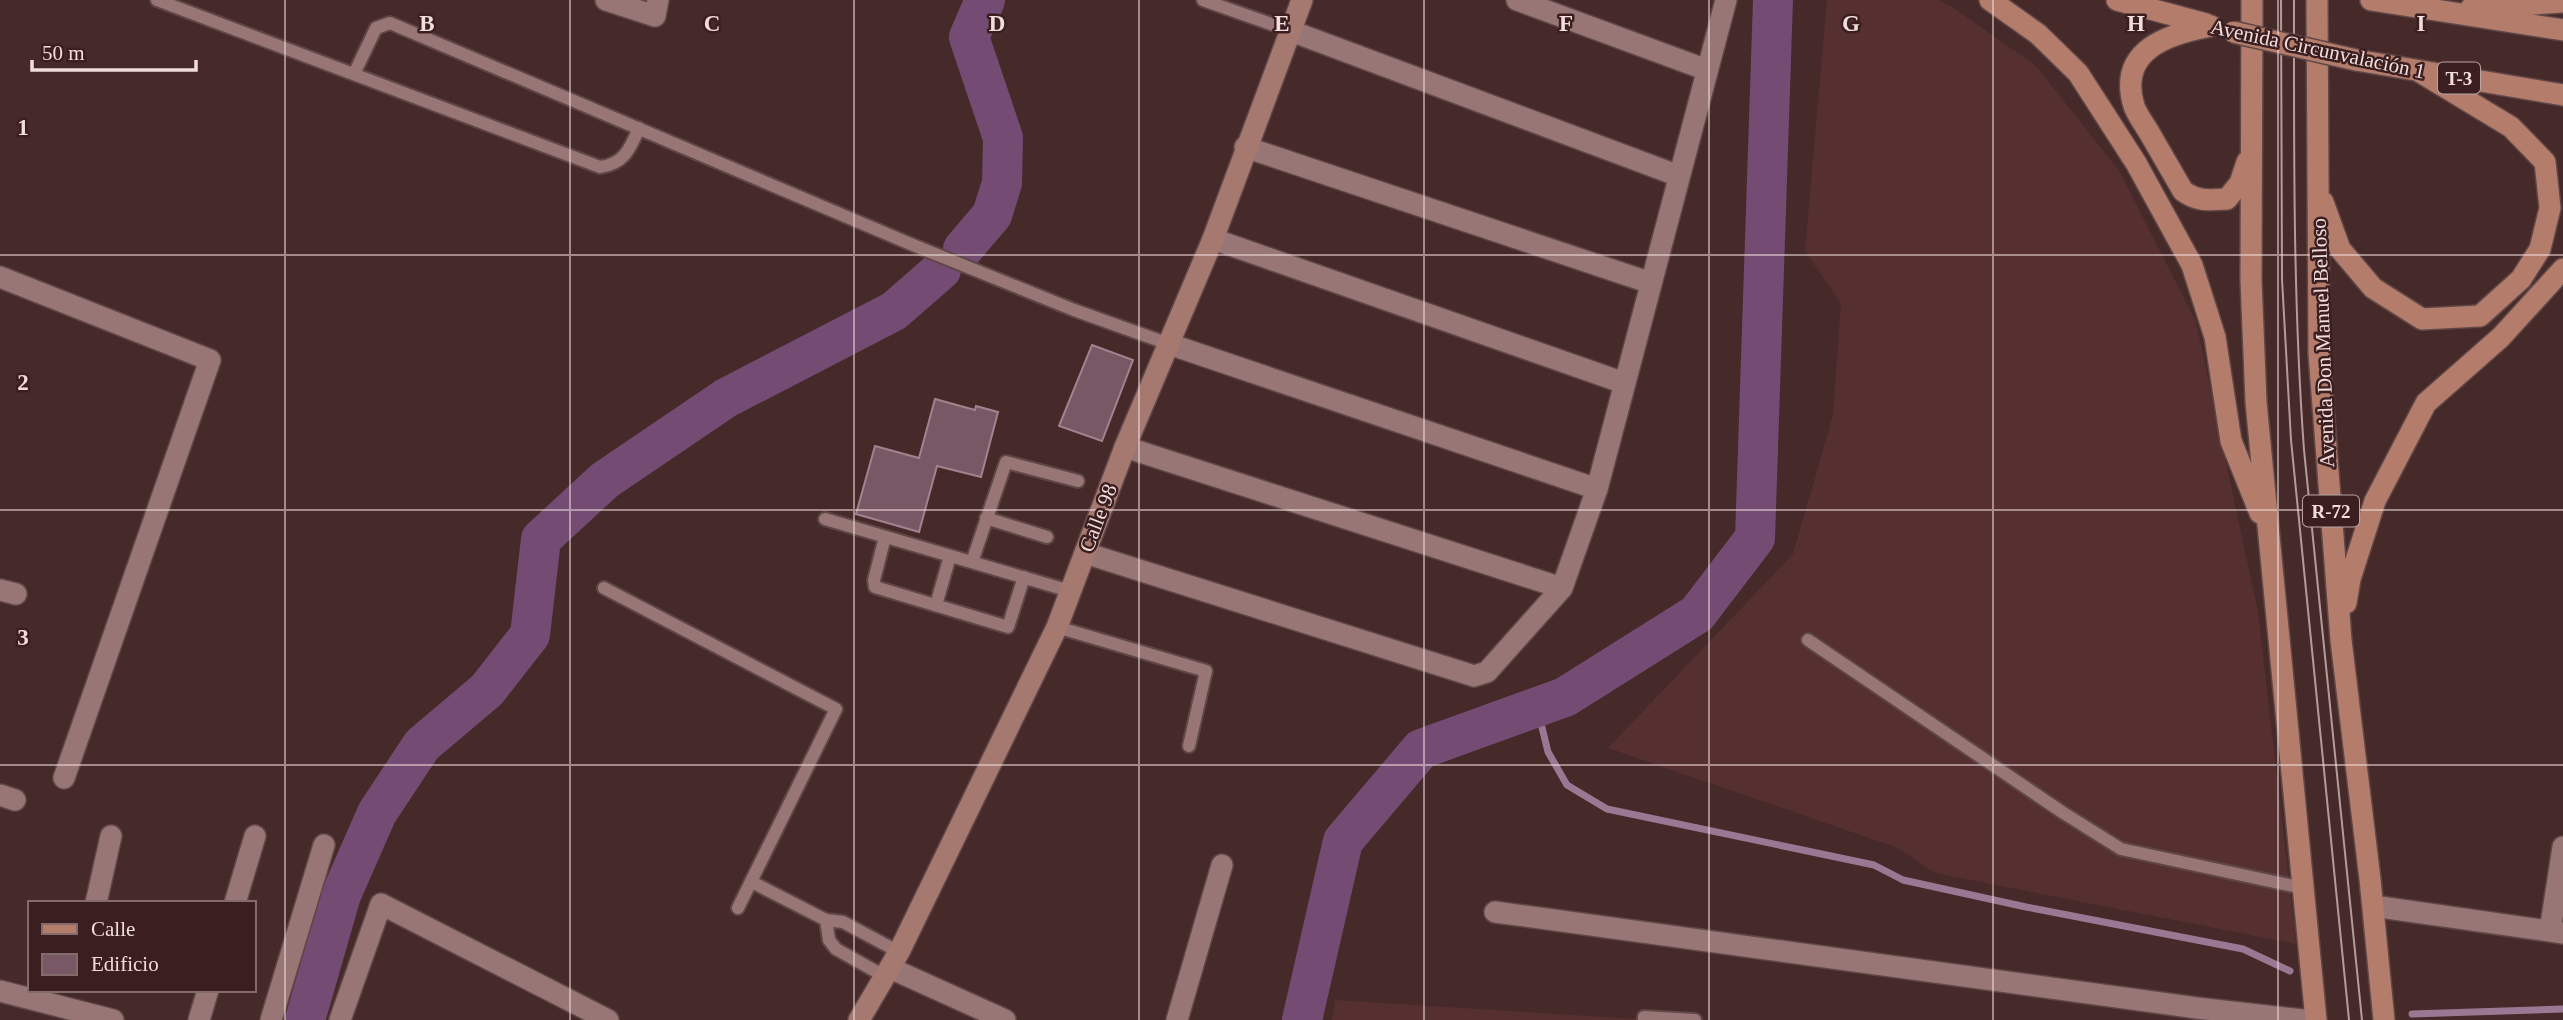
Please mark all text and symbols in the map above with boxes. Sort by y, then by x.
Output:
text: B [419,11,435,36]
text: C [704,11,720,36]
text: D [989,11,1005,36]
text: E [1274,11,1290,36]
text: F [1559,11,1573,36]
text: G [1842,11,1860,36]
text: H [2127,11,2145,36]
text: I [2417,11,2426,36]
street label: Avenida Circunvalación 1 [2208,15,2428,83]
scale bar [32,28,196,72]
text: 50 m [42,41,85,65]
road number: T-3 [2438,62,2480,94]
text: 1 [17,115,29,140]
street label: Avenida Don Manuel Belloso [2307,218,2339,468]
text: 2 [17,370,29,395]
street label: Calle 98 [1074,481,1122,555]
road number: R-72 [2303,496,2359,526]
text: 3 [17,625,29,650]
legend [28,901,256,992]
text: Calle [91,917,135,941]
text: Edificio [91,952,159,976]

